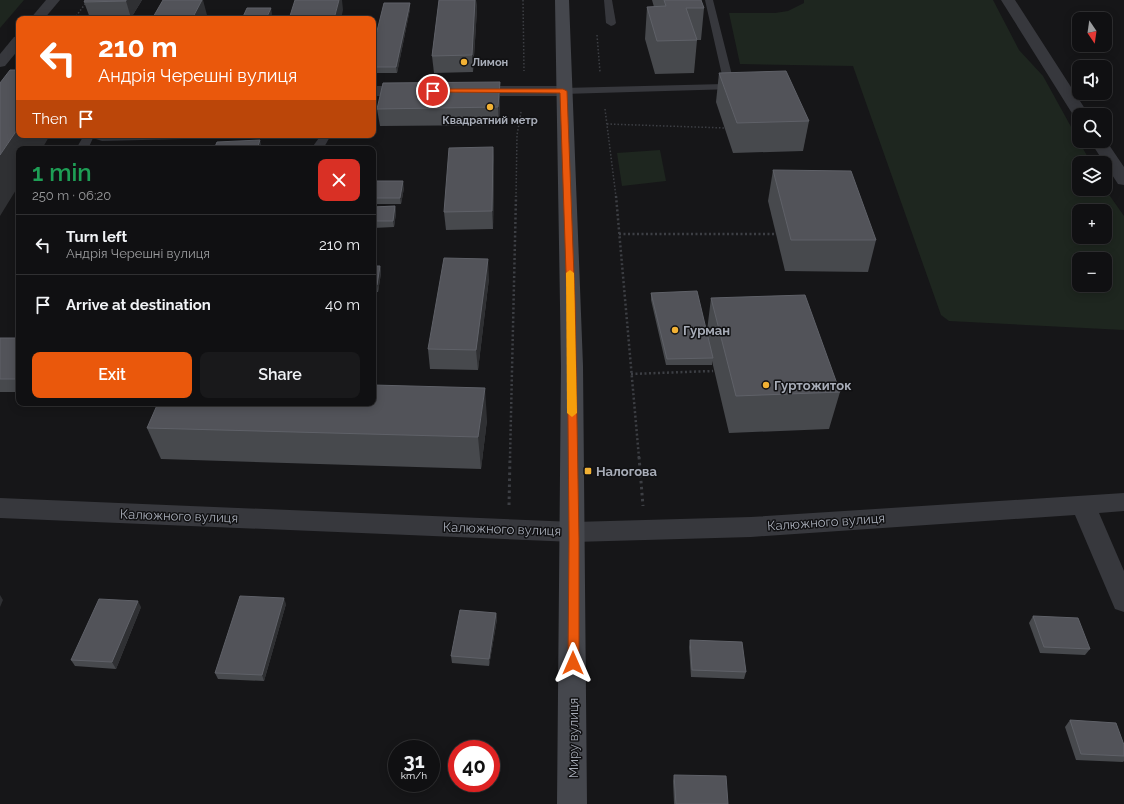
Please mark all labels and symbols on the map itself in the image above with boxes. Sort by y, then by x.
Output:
north arrow [1072,12,1112,52]
place label: Лимон [472,56,508,69]
marker: Лимон [459,57,469,67]
pin [416,74,450,108]
marker: Квадратний метр [485,102,495,112]
place label: Квадратний метр [442,114,538,127]
place label: Гурман [683,323,730,338]
marker: Гурман [670,325,680,335]
place label: Гуртожиток [774,378,852,393]
marker: Гуртожиток [761,380,771,390]
place label: Налогова [596,464,657,479]
marker: Налогова [583,466,593,476]
street label: Калюжного вулиця [120,506,238,526]
street label: Калюжного вулиця [767,510,885,534]
street label: Калюжного вулиця [443,519,561,539]
position arrow [552,642,594,684]
street label: Миру вулиця [566,698,581,778]
speed limit sign: 40 [448,740,500,792]

